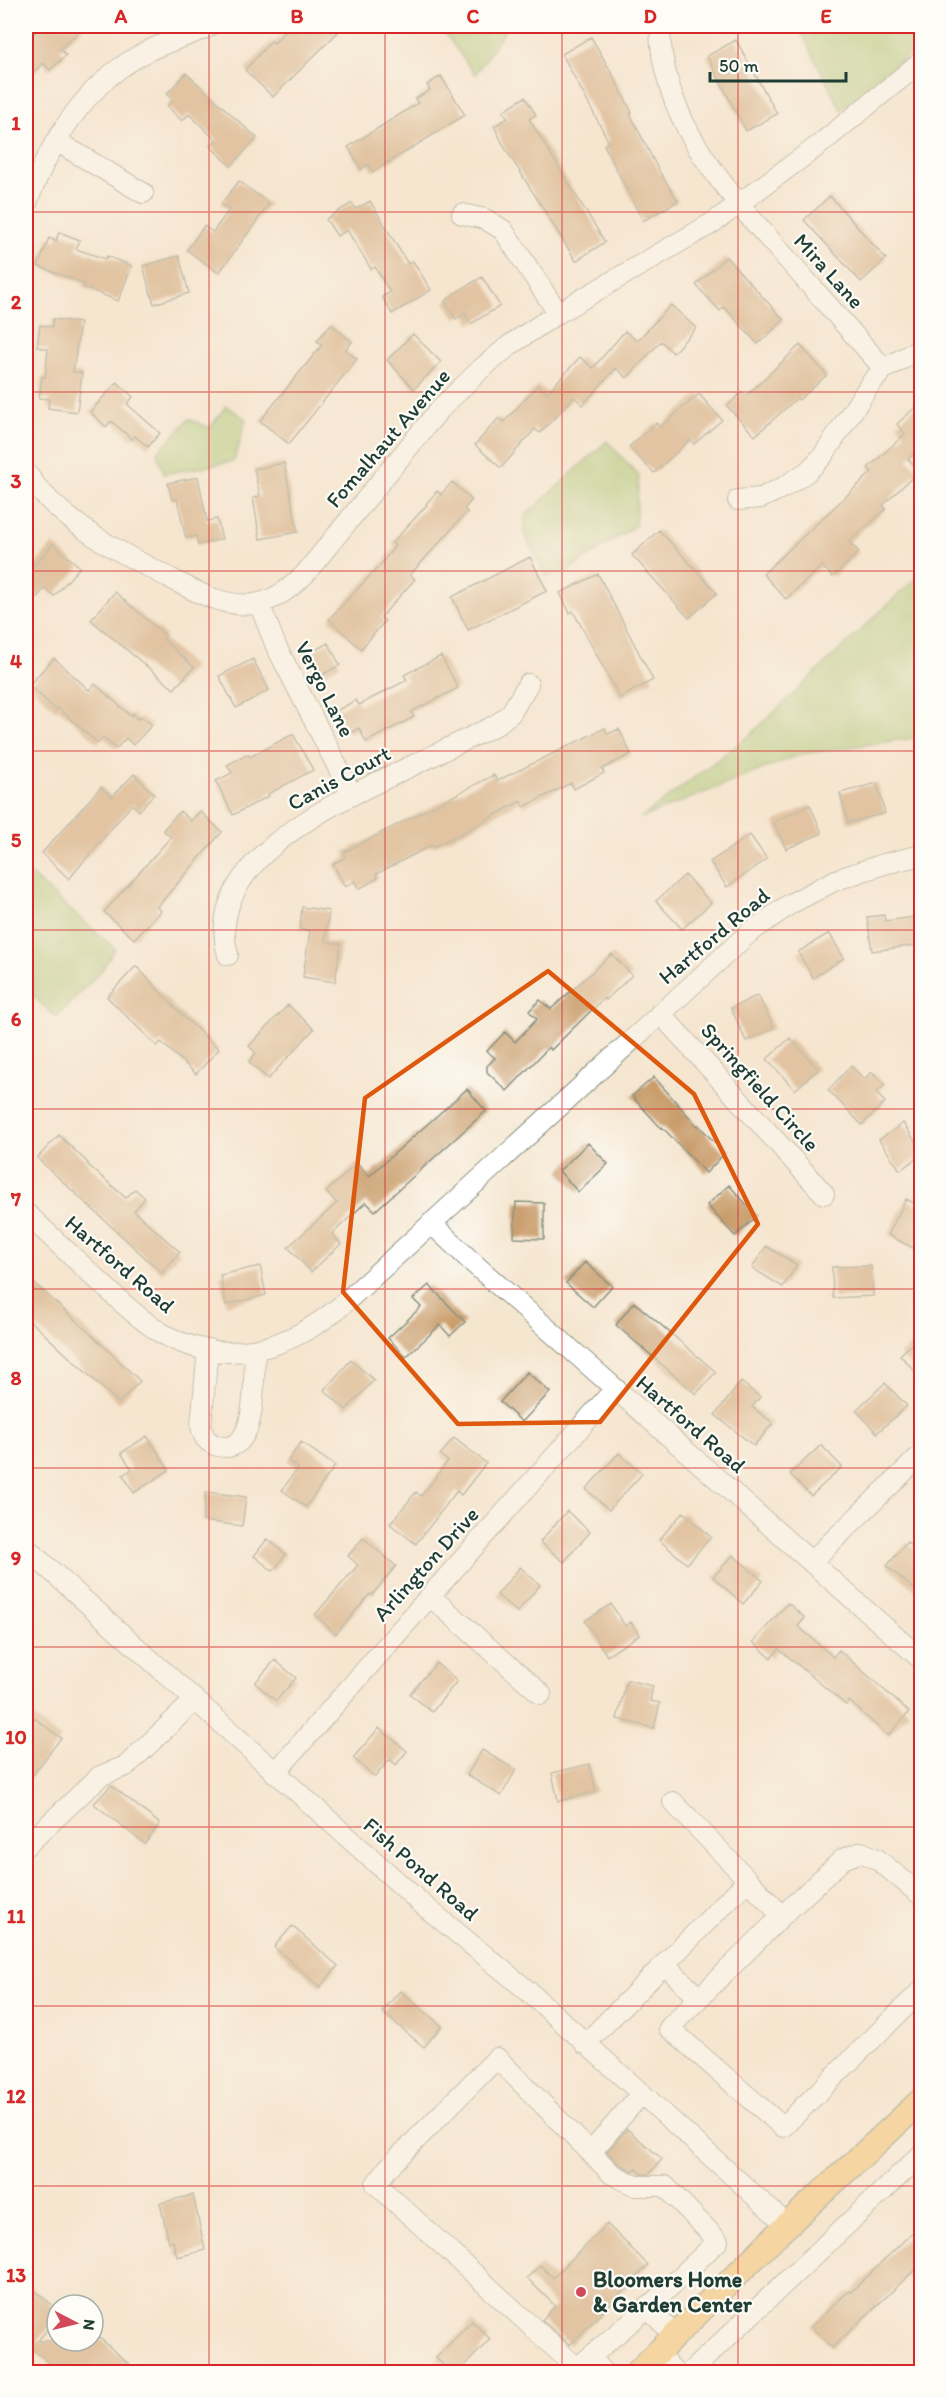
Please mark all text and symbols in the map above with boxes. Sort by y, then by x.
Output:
text: A [114,4,128,28]
text: B [291,4,304,28]
text: C [467,4,480,28]
text: D [643,4,657,28]
text: E [820,4,832,28]
scale bar [710,45,846,83]
text: 50 m [719,55,759,77]
text: 1 [11,111,21,135]
street label: Mira Lane [788,228,870,314]
text: 2 [11,290,22,314]
street label: Fomalhaut Avenue [320,363,456,513]
text: 3 [11,469,22,493]
street label: Vergo Lane [289,636,361,742]
text: 4 [10,649,22,673]
street label: Canis Court [283,740,395,816]
text: 5 [11,828,22,852]
street label: Hartford Road [653,882,775,990]
text: 6 [11,1007,22,1031]
street label: Springfield Circle [695,1017,825,1157]
text: 7 [10,1187,21,1211]
street label: Hartford Road [60,1209,180,1319]
text: 8 [11,1366,22,1390]
street label: Hartford Road [631,1369,751,1479]
street label: Arlington Drive [368,1501,484,1627]
text: 9 [11,1546,21,1570]
text: 10 [5,1725,27,1749]
street label: Fish Pond Road [358,1812,484,1927]
text: 11 [7,1904,26,1928]
text: 12 [6,2084,26,2108]
text: 13 [6,2263,26,2287]
place label: Bloomers Home & Garden Center [593,2266,753,2318]
marker: Bloomers Home & Garden Center [574,2285,588,2299]
north arrow [45,2293,105,2353]
text: N [79,2318,99,2331]

